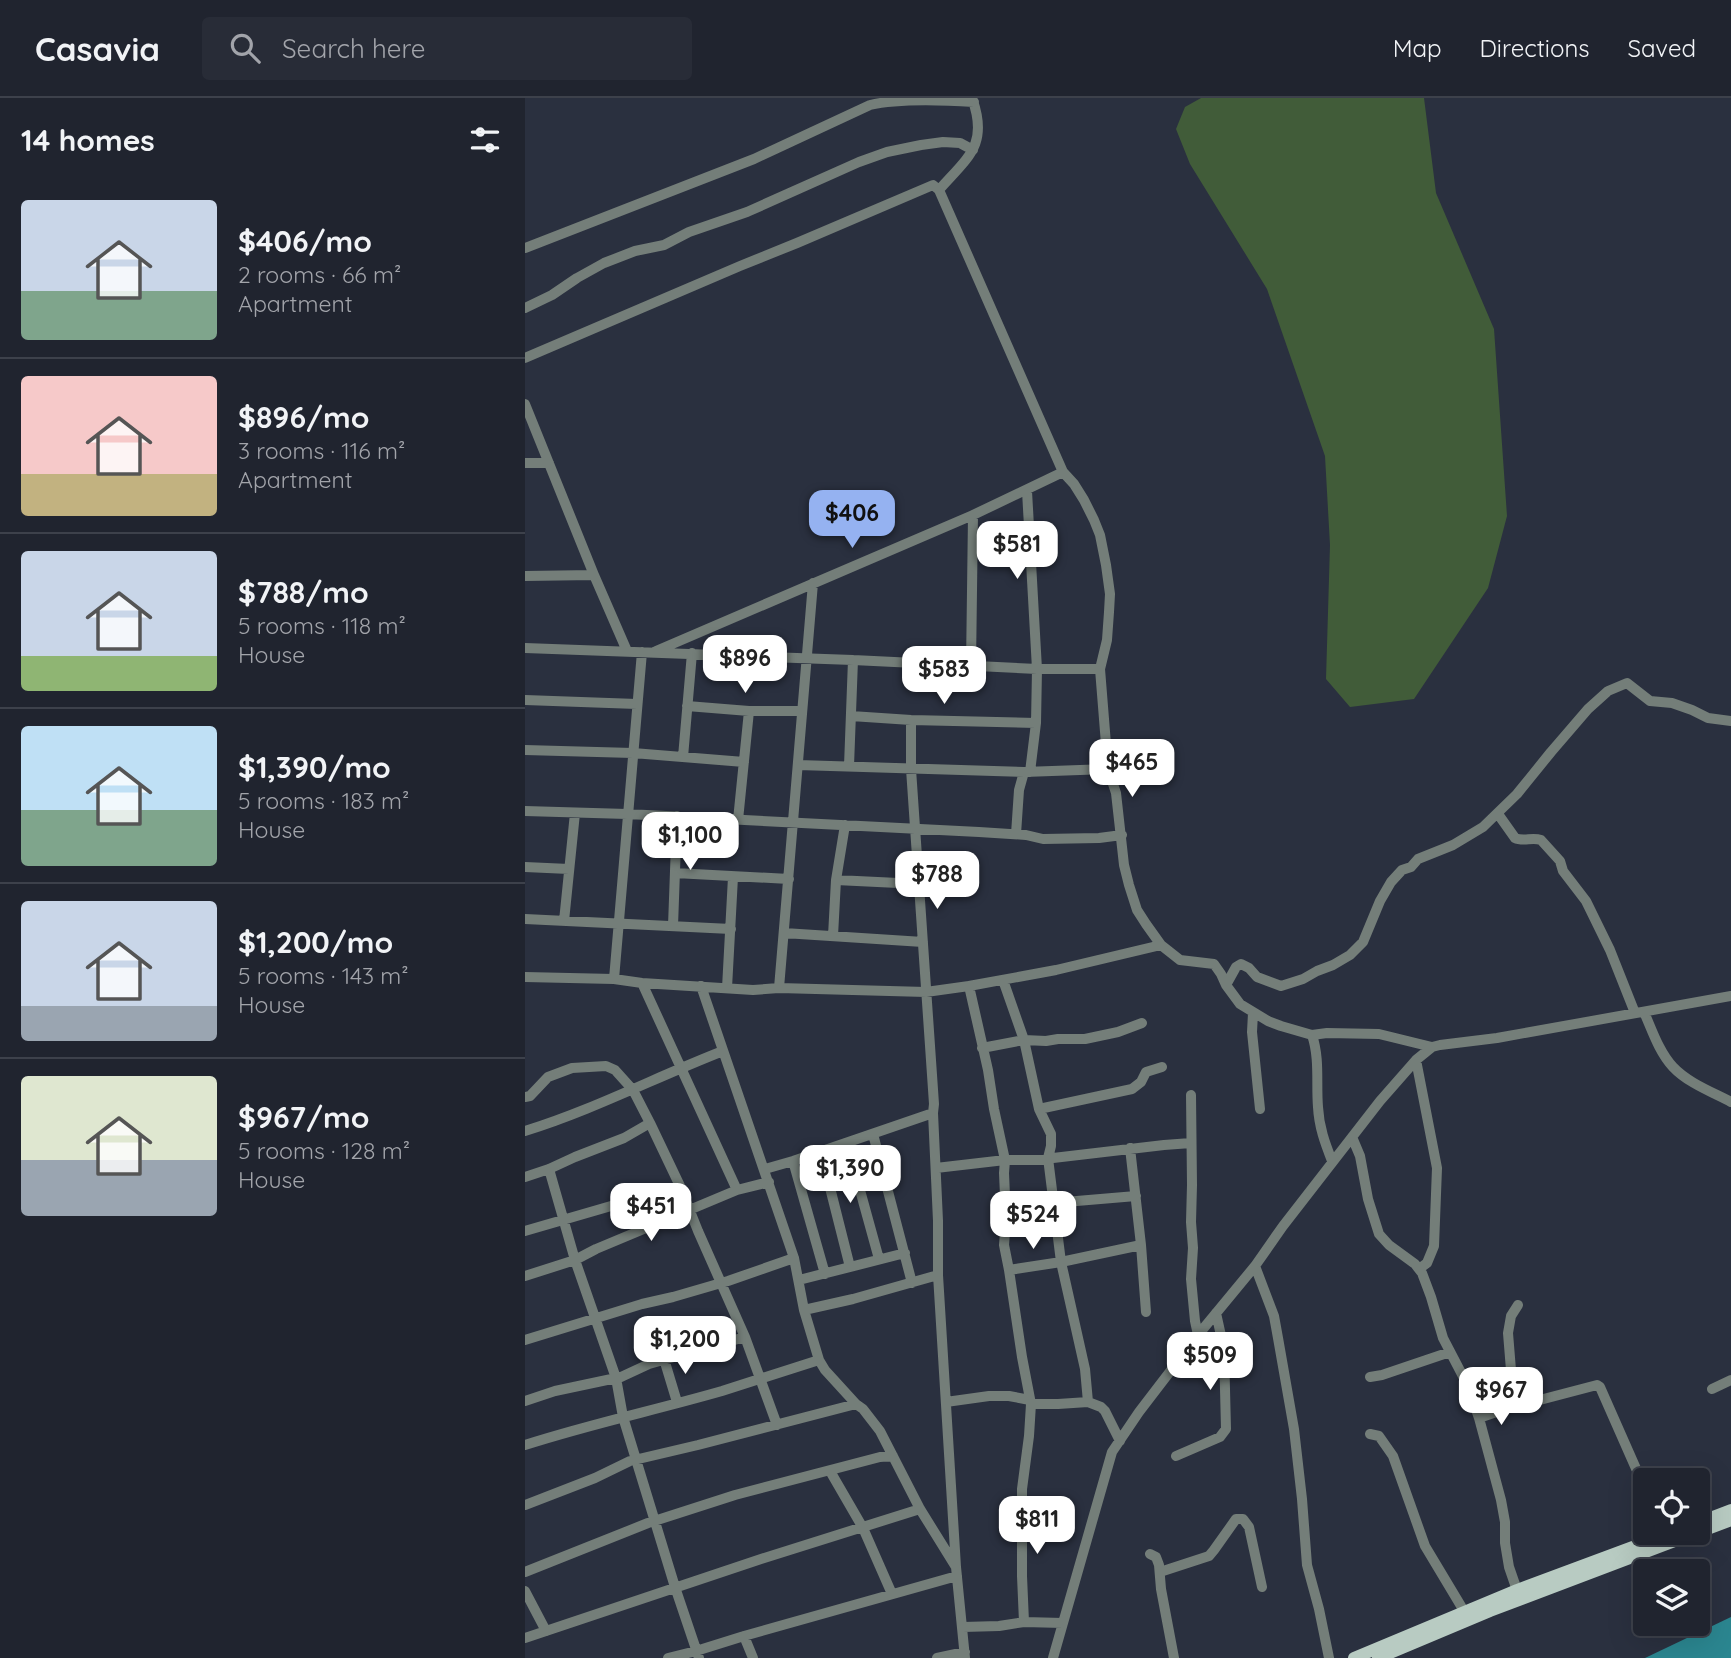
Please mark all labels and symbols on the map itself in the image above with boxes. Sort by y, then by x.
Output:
pin: $406 [811,490,893,550]
pin: $581 [976,522,1058,581]
pin: $896 [704,636,786,695]
pin: $583 [903,646,985,706]
pin: $465 [1091,740,1173,799]
pin: $1,100 [633,812,747,872]
pin: $788 [896,852,978,911]
pin: $1,390 [793,1146,907,1205]
pin: $451 [610,1184,692,1243]
pin: $524 [992,1192,1074,1251]
pin: $1,200 [628,1316,742,1376]
pin: $509 [1169,1332,1251,1392]
pin: $967 [1460,1368,1542,1427]
pin: $811 [996,1496,1078,1556]

